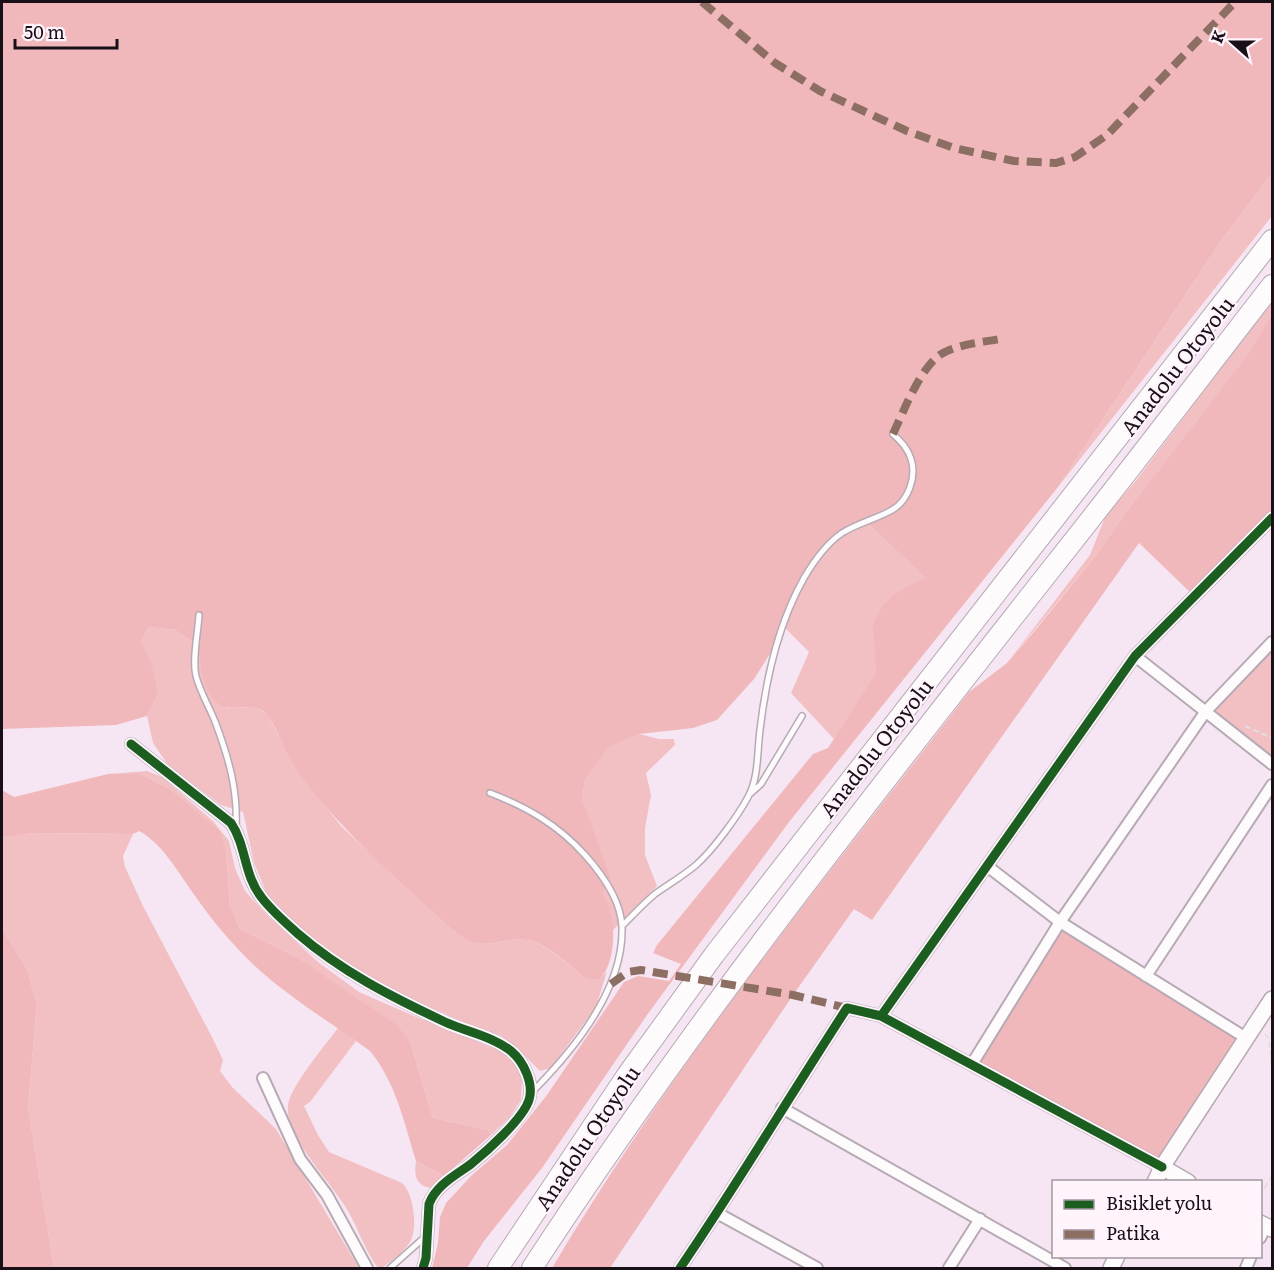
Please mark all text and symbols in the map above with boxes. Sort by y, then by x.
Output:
scale bar [15,12,117,50]
north arrow [1202,12,1262,72]
text: 50 m [24,18,65,45]
text: K [1204,26,1231,46]
street label: Anadolu Otoyolu [1112,289,1240,441]
street label: Anadolu Otoyolu [811,671,939,823]
street label: Anadolu Otoyolu [526,1058,646,1216]
legend [1052,1180,1262,1258]
text: Bisiklet yolu [1106,1189,1212,1216]
text: Patika [1106,1219,1160,1246]

